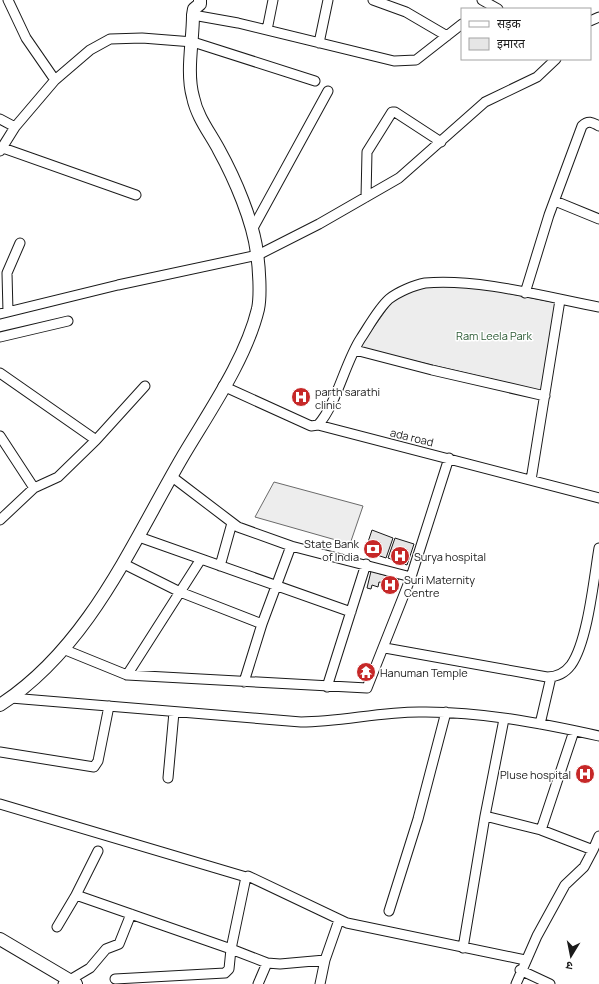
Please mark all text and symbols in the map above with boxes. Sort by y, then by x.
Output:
legend [461,8,591,60]
text: सड़क [497,15,522,32]
text: इमारत [497,35,526,52]
park label: Ram Leela Park [456,328,532,343]
place label: parth sarathi clinic [315,384,380,412]
hospital icon: parth sarathi clinic [290,386,312,408]
street label: ada road [389,424,435,450]
place label: State Bank of India [304,536,360,564]
bank icon: State Bank of India [362,538,384,560]
hospital icon: Surya hospital [389,545,411,567]
place label: Surya hospital [414,549,486,564]
place label: Suri Maternity Centre [404,572,475,600]
hospital icon: Suri Maternity Centre [379,574,401,596]
temple icon: Hanuman Temple [355,661,377,683]
place label: Hanuman Temple [380,665,468,680]
hospital icon: Pluse hospital [574,763,596,785]
place label: Pluse hospital [500,767,571,782]
north arrow [551,936,591,976]
text: उ [564,958,574,974]

